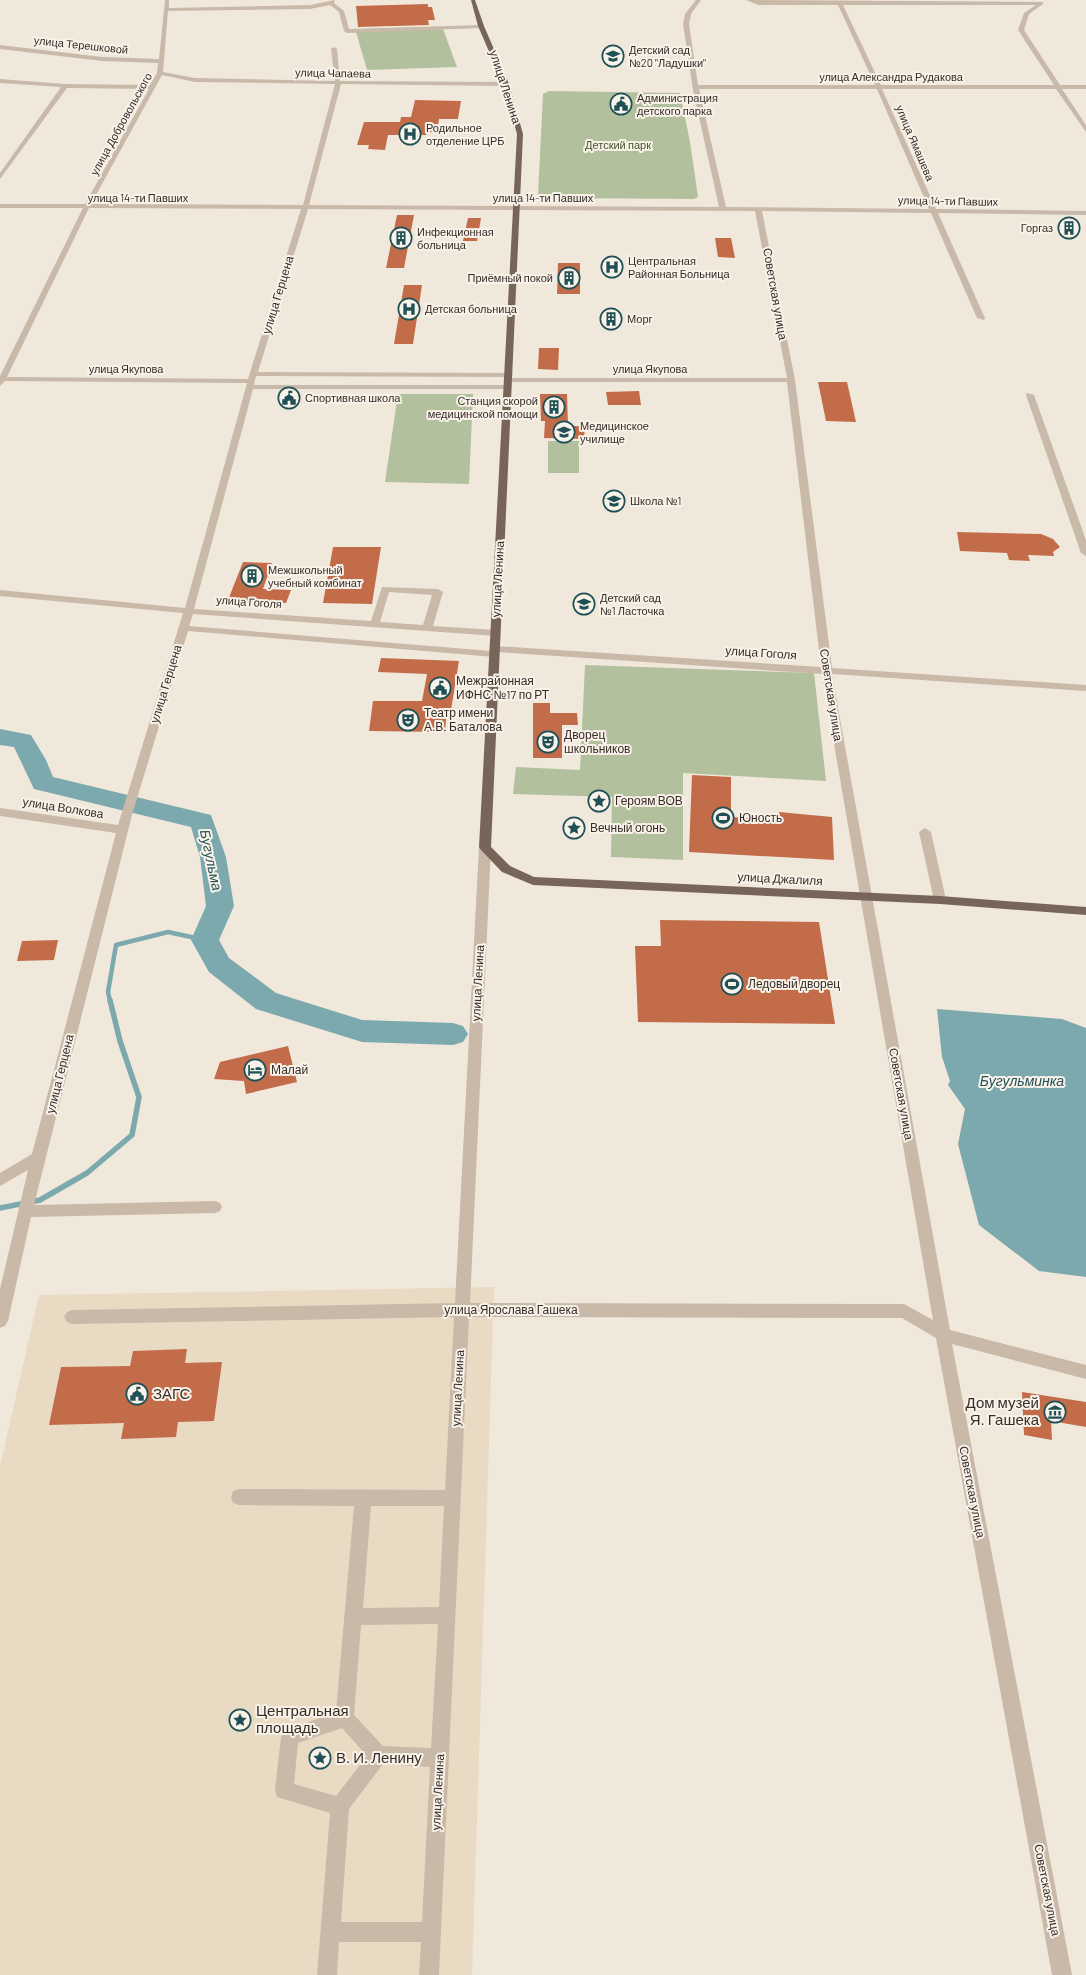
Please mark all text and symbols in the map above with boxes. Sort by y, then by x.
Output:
street label: улица Терешковой [33,33,129,56]
place label: Детский сад №20 "Ладушки" [629,43,706,69]
school or university icon: Детский сад №20 "Ладушки" [601,44,625,68]
street label: улица Ленина [487,48,525,126]
street label: улица Чапаева [295,65,372,80]
street label: улица Добровольского [87,70,154,177]
street label: улица Александра Рудакова [819,70,964,83]
place label: Администрация детского парка [637,91,718,117]
public building icon: Администрация детского парка [609,92,633,116]
street label: улица Ямашева [894,103,938,183]
place label: Родильное отделение ЦРБ [426,121,505,147]
hospital icon: Родильное отделение ЦРБ [398,122,422,146]
park label: Детский парк [585,138,651,151]
street label: улица 14-ти Павших [88,191,189,204]
street label: улица 14-ти Павших [493,191,594,204]
street label: улица 14-ти Павших [898,193,999,208]
building icon: Горгаз [1057,216,1081,240]
place label: Горгаз [1021,221,1053,234]
place label: Инфекционная больница [417,225,494,251]
building icon: Инфекционная больница [389,226,413,250]
street label: Советская улица [760,247,791,341]
street label: улица Герцена [258,254,297,336]
place label: Центральная Районная Больница [628,254,731,280]
hospital icon: Центральная Районная Больница [600,255,624,279]
building icon: Приёмный покой [557,266,581,290]
place label: Приёмный покой [468,271,553,284]
hospital icon: Детская больница [397,297,421,321]
place label: Детская больница [425,302,518,315]
building icon: Морг [599,307,623,331]
place label: Морг [627,312,653,325]
street label: улица Якупова [89,362,164,375]
street label: улица Якупова [613,362,688,375]
public building icon: Спортивная школа [277,386,301,410]
place label: Спортивная школа [305,391,401,404]
place label: Станция скорой медицинской помощи [428,394,538,420]
building icon: Станция скорой медицинской помощи [542,395,566,419]
place label: Медицинское училище [580,419,649,445]
school or university icon: Медицинское училище [552,420,576,444]
school or university icon: Школа №1 [602,489,626,513]
place label: Школа №1 [630,494,681,507]
street label: улица Ленина [488,540,507,618]
place label: Межшкольный учебный комбинат [268,563,362,589]
building icon: Межшкольный учебный комбинат [240,564,264,588]
place label: Детский сад №1 Ласточка [600,591,665,617]
school or university icon: Детский сад №1 Ласточка [572,592,596,616]
street label: улица Гоголя [216,593,282,610]
street label: улица Герцена [146,643,185,725]
street label: улица Гоголя [725,643,797,662]
street label: Советская улица [817,648,846,742]
place label: Межрайонная ИФНС №17 по РТ [456,673,550,701]
public building icon: Межрайонная ИФНС №17 по РТ [428,676,452,700]
place label: Театр имени А.В. Баталова [424,705,502,733]
theatre icon: Театр имени А.В. Баталова [396,708,420,732]
place label: Дворец школьников [564,727,630,755]
theatre icon: Дворец школьников [536,730,560,754]
place icon: Героям ВОВ [587,789,611,813]
place label: Героям ВОВ [615,793,683,808]
street label: улица Волкова [22,794,105,821]
sports icon: Юность [711,806,735,830]
place label: Юность [739,810,782,824]
place icon: Вечный огонь [562,816,586,840]
place label: Вечный огонь [590,820,665,834]
water label: Бугульма [197,828,226,892]
street label: улица Джалиля [737,869,823,888]
street label: улица Ленина [468,944,487,1022]
sports icon: Ледовый дворец [720,972,744,996]
place label: Ледовый дворец [748,976,840,991]
street label: улица Герцена [42,1032,77,1115]
street label: Советская улица [886,1047,917,1141]
hotel icon: Малай [243,1058,267,1082]
place label: Малай [271,1062,308,1076]
water label: Бугульминка [980,1072,1064,1089]
street label: улица Ярослава Гашека [444,1302,578,1317]
street label: улица Ленина [448,1349,467,1427]
public building icon: ЗАГС [125,1382,149,1406]
place label: ЗАГС [153,1384,191,1402]
place label: Дом музей Я. Гашека [966,1393,1040,1428]
museum icon: Дом музей Я. Гашека [1043,1400,1067,1424]
street label: Советская улица [956,1445,989,1539]
place label: Центральная площадь [256,1701,349,1736]
place icon: Центральная площадь [228,1708,252,1732]
place icon: В. И. Ленину [308,1746,332,1770]
place label: В. И. Ленину [336,1748,422,1766]
street label: улица Ленина [428,1753,447,1831]
street label: Советская улица [1031,1843,1064,1937]

